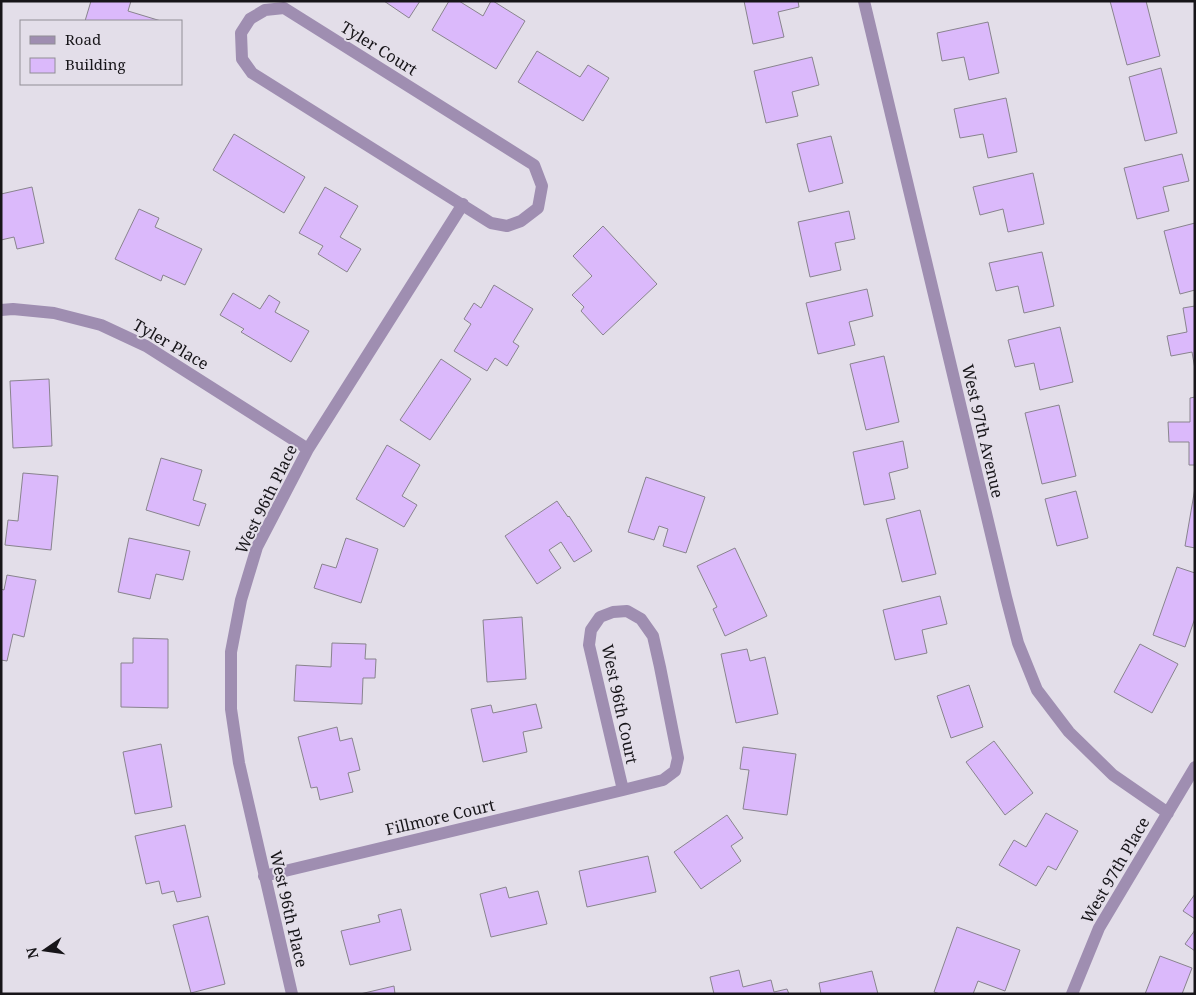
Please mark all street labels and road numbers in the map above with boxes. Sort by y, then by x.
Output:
street label: Tyler Court [337,16,422,80]
street label: Tyler Place [129,313,213,375]
street label: West 97th Avenue [957,362,1009,500]
street label: West 96th Place [230,441,302,557]
street label: West 96th Court [597,642,643,766]
street label: Fillmore Court [383,794,497,840]
street label: West 97th Place [1076,813,1154,927]
street label: West 96th Place [265,848,313,970]

